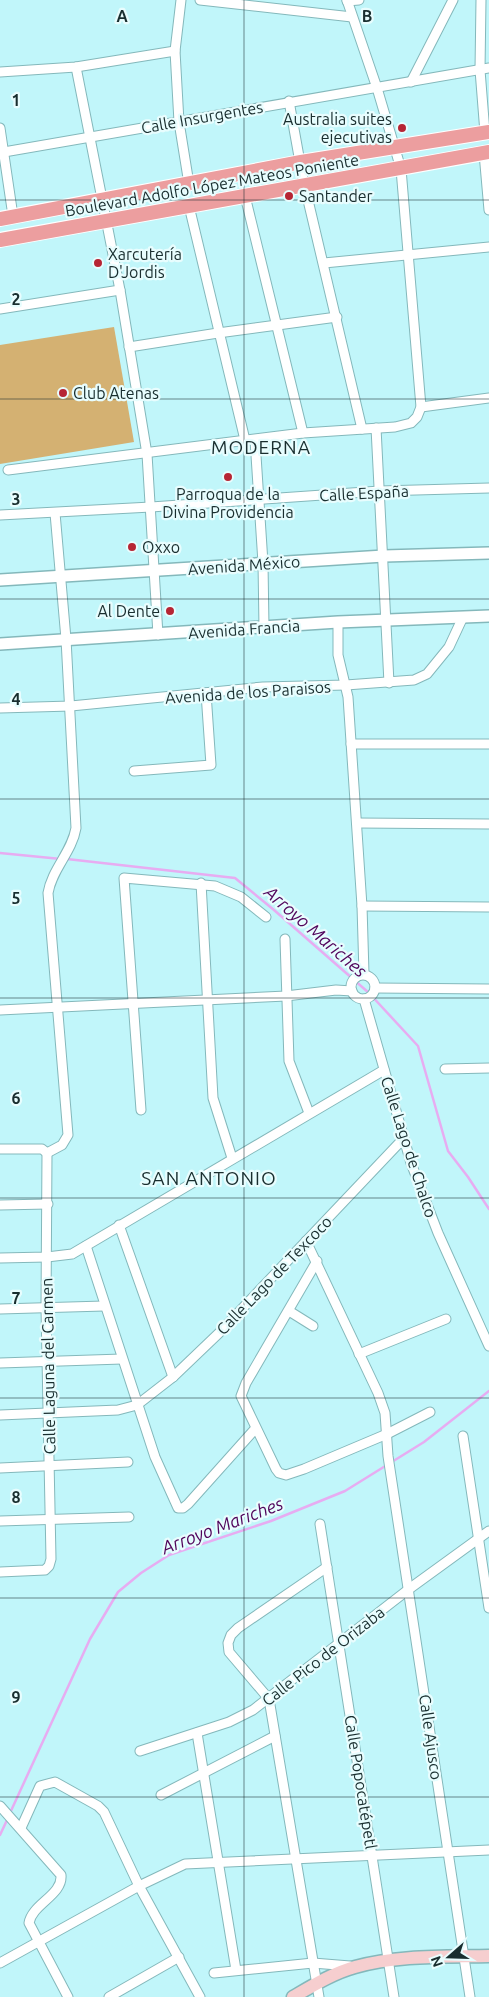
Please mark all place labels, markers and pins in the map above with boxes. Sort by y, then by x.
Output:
place label: Australia suites ejecutivas [283,110,392,146]
marker: Australia suites ejecutivas [396,122,408,134]
place label: Santander [299,187,373,205]
marker: Santander [283,190,295,202]
place label: Xarcutería D'Jordis [108,245,182,281]
marker: Xarcutería D'Jordis [92,257,104,269]
place label: Club Atenas [73,384,159,402]
marker: Club Atenas [57,387,69,399]
marker: Parroqua de la Divina Providencia [222,471,234,483]
place label: Parroqua de la Divina Providencia [162,485,294,521]
place label: Oxxo [142,538,180,556]
marker: Oxxo [126,541,138,553]
place label: Al Dente [97,602,160,620]
marker: Al Dente [164,605,176,617]

